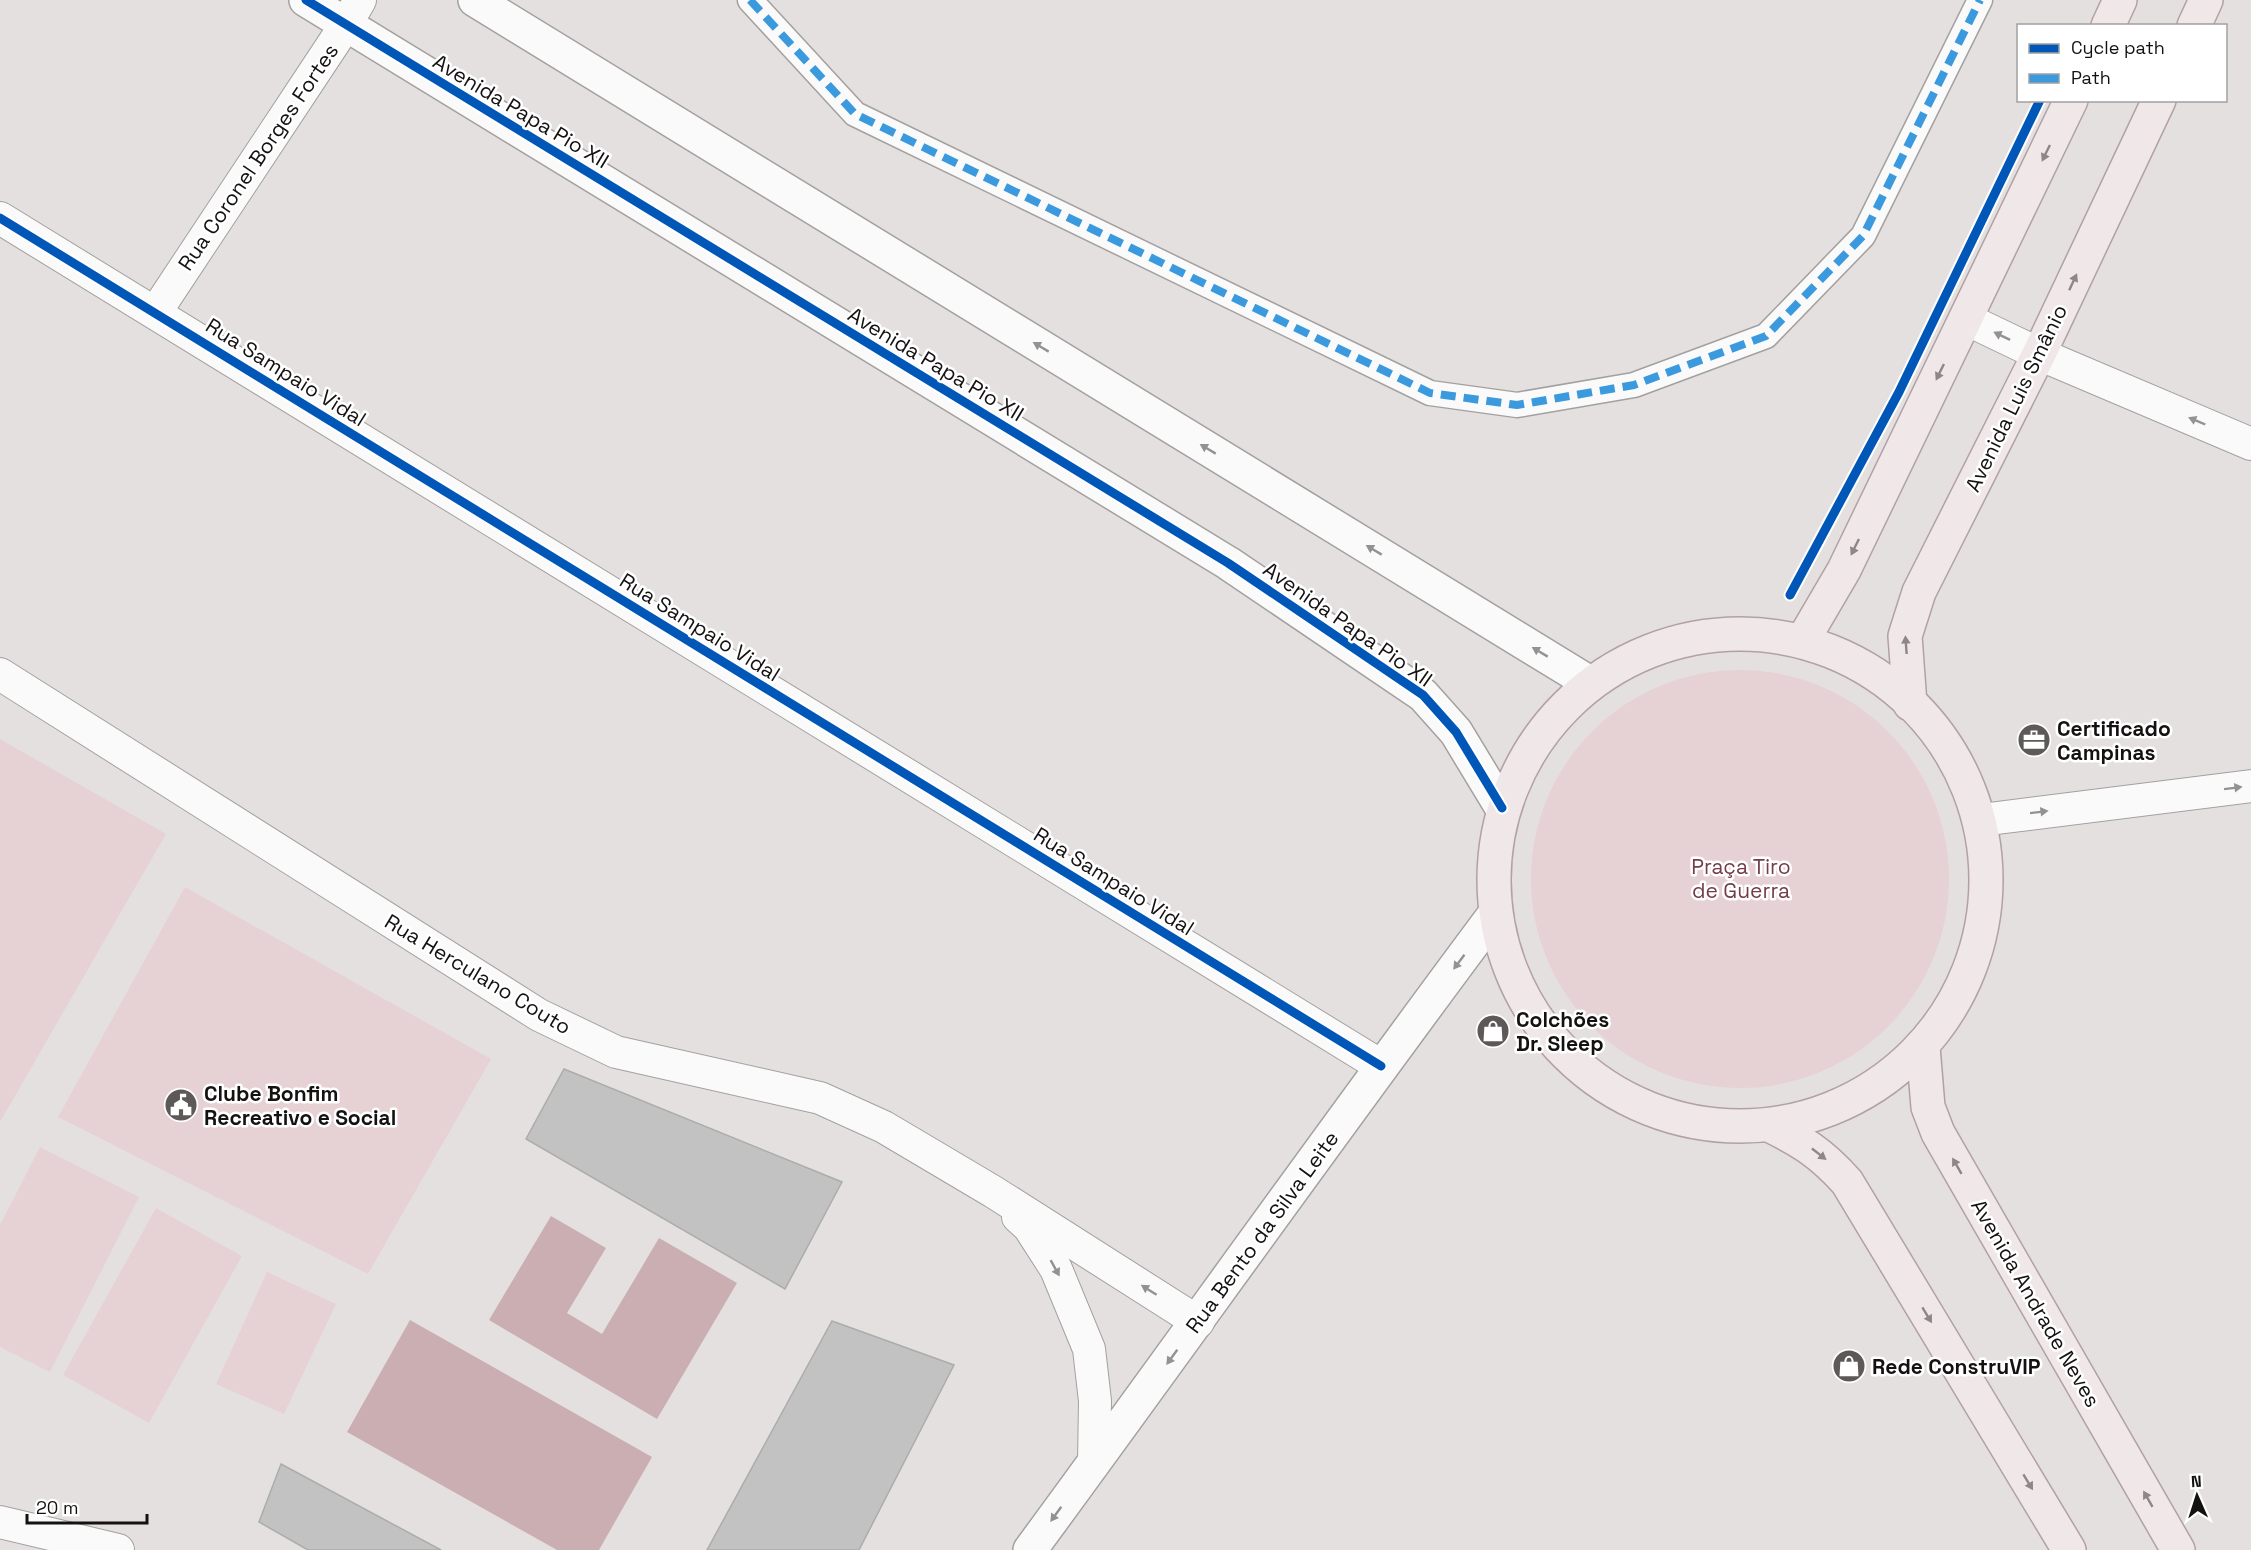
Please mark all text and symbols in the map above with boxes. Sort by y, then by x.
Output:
legend [2017,24,2227,102]
text: Cycle path [2071,36,2165,59]
street label: Rua Coronel Borges Fortes [172,38,344,276]
street label: Avenida Papa Pio XII [428,48,614,174]
text: Path [2071,66,2111,89]
one-way arrow [2041,145,2050,162]
one-way arrow [2068,274,2077,291]
street label: Avenida Luis Smânio [1959,300,2073,496]
street label: Avenida Papa Pio XII [843,301,1029,427]
street label: Rua Sampaio Vidal [201,312,371,432]
one-way arrow [1993,332,2011,342]
one-way arrow [1033,341,1050,352]
one-way arrow [1935,363,1945,380]
one-way arrow [2188,416,2206,425]
one-way arrow [1200,443,1216,454]
one-way arrow [1850,539,1860,556]
one-way arrow [1366,545,1382,556]
street label: Avenida Papa Pio XII [1258,555,1438,693]
street label: Rua Sampaio Vidal [615,567,785,687]
one-way arrow [1901,636,1910,655]
one-way arrow [1532,647,1548,658]
place label: Certificado Campinas [2057,715,2171,766]
office icon: Certificado Campinas [2016,722,2052,758]
one-way arrow [2223,784,2242,793]
one-way arrow [2030,808,2049,817]
street label: Rua Sampaio Vidal [1029,821,1199,941]
park label: Praça Tiro de Guerra [1691,853,1791,904]
street label: Rua Herculano Couto [380,908,576,1040]
one-way arrow [1454,954,1466,969]
place label: Colchões Dr. Sleep [1516,1006,1609,1057]
shop icon: Colchões Dr. Sleep [1475,1013,1511,1049]
place label: Clube Bonfim Recreativo e Social [204,1080,396,1131]
public building icon: Clube Bonfim Recreativo e Social [163,1087,199,1123]
street label: Rua Bento da Silva Leite [1180,1126,1344,1338]
one-way arrow [1811,1147,1827,1160]
one-way arrow [1952,1158,1962,1175]
street label: Avenida Andrade Neves [1965,1194,2107,1412]
one-way arrow [1050,1260,1060,1277]
one-way arrow [1141,1285,1157,1296]
one-way arrow [1922,1307,1933,1323]
shop icon: Rede ConstruVIP [1831,1348,1867,1384]
one-way arrow [1166,1349,1178,1365]
place label: Rede ConstruVIP [1872,1353,2041,1380]
north arrow [2167,1466,2227,1526]
text: N [2190,1471,2202,1492]
one-way arrow [2022,1474,2033,1490]
scale bar [27,1487,147,1525]
one-way arrow [2143,1491,2154,1507]
text: 20 m [36,1496,79,1519]
one-way arrow [1051,1507,1063,1522]

